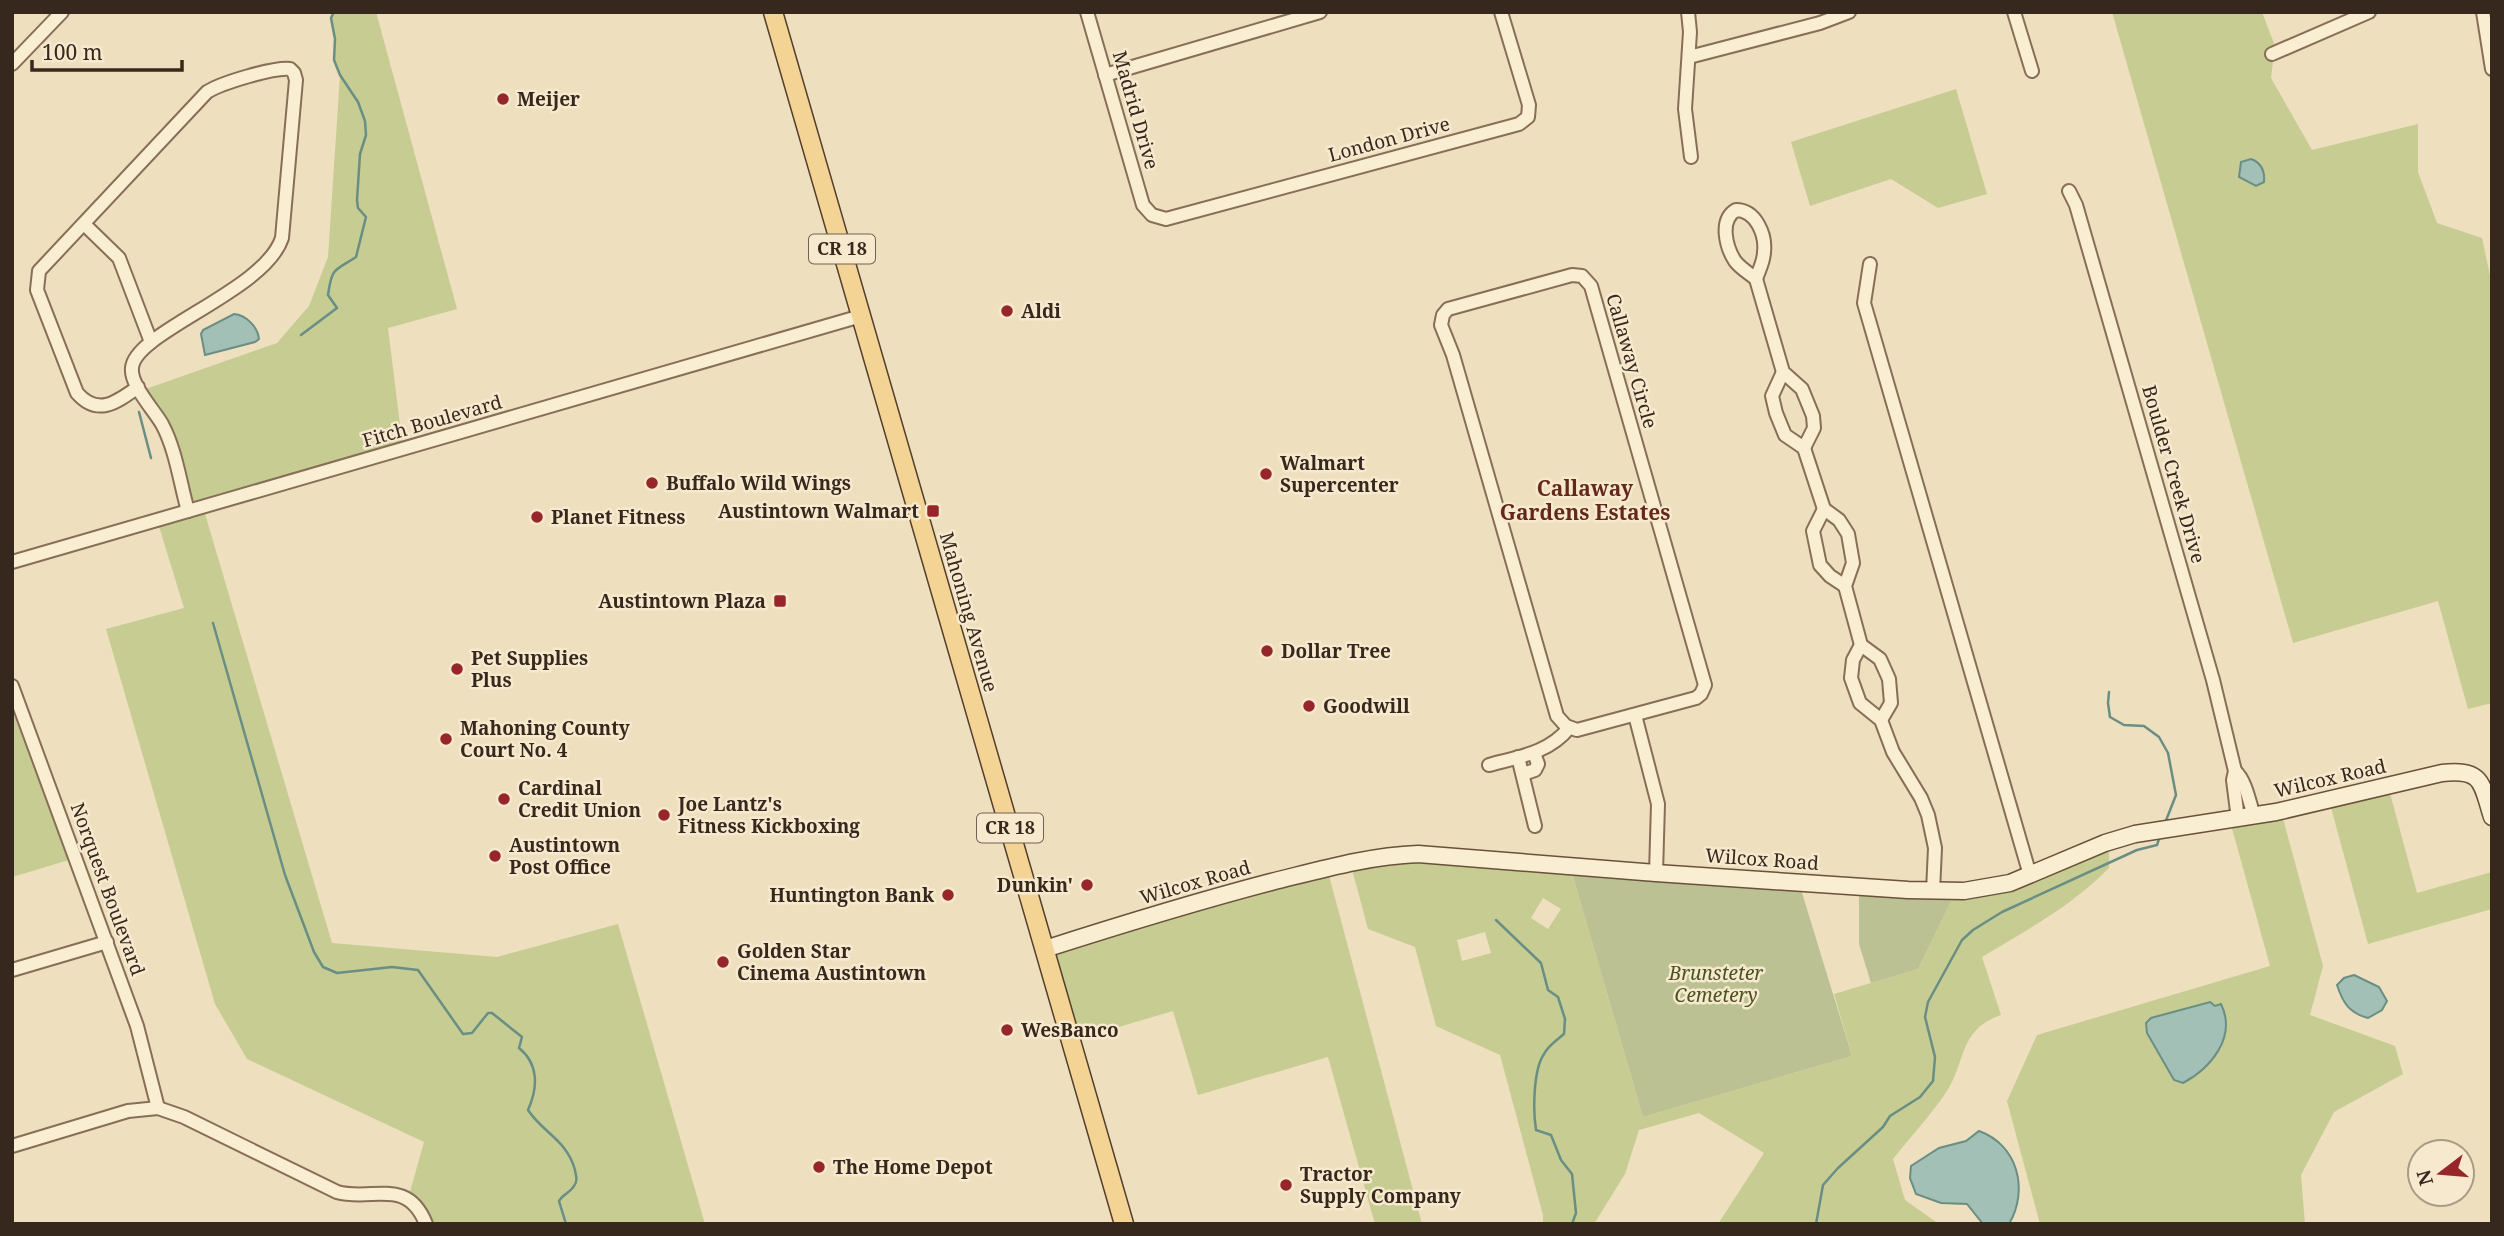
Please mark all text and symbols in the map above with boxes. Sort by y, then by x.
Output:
scale bar [32,28,182,72]
text: 100 m [42,38,103,66]
street label: Madrid Drive [1107,48,1165,172]
place label: Meijer [517,86,580,112]
marker: Meijer [495,91,511,107]
street label: London Drive [1325,110,1453,168]
road number: CR 18 [809,234,875,264]
street label: Callaway Circle [1600,290,1664,432]
place label: Aldi [1021,298,1061,324]
marker: Aldi [999,303,1015,319]
street label: Boulder Creek Drive [2136,382,2212,566]
street label: Fitch Boulevard [359,389,505,453]
place label: Walmart Supercenter [1280,450,1399,498]
marker: Walmart Supercenter [1258,466,1274,482]
place label: Buffalo Wild Wings [666,470,851,496]
district label: Callaway Gardens Estates [1500,474,1670,526]
marker: Buffalo Wild Wings [644,475,660,491]
place label: Austintown Walmart [718,498,919,524]
marker: Austintown Walmart [925,503,941,519]
place label: Planet Fitness [551,504,685,530]
marker: Planet Fitness [529,509,545,525]
street label: Mahoning Avenue [934,529,1004,695]
place label: Austintown Plaza [598,588,766,614]
marker: Austintown Plaza [772,593,788,609]
place label: Dollar Tree [1281,638,1391,664]
marker: Dollar Tree [1259,643,1275,659]
place label: Pet Supplies Plus [471,645,588,693]
marker: Pet Supplies Plus [449,661,465,677]
place label: Goodwill [1323,693,1410,719]
marker: Goodwill [1301,698,1317,714]
place label: Mahoning County Court No. 4 [460,715,630,763]
marker: Mahoning County Court No. 4 [438,731,454,747]
street label: Wilcox Road [2272,752,2389,803]
place label: Cardinal Credit Union [518,775,641,823]
marker: Cardinal Credit Union [496,791,512,807]
place label: Joe Lantz's Fitness Kickboxing [677,791,860,839]
street label: Norquest Boulevard [65,799,152,979]
marker: Joe Lantz's Fitness Kickboxing [656,807,672,823]
road number: CR 18 [977,814,1043,842]
place label: Austintown Post Office [509,832,620,880]
street label: Wilcox Road [1704,842,1820,876]
marker: Austintown Post Office [487,848,503,864]
street label: Wilcox Road [1137,854,1254,910]
place label: Dunkin' [997,872,1073,898]
marker: Dunkin' [1079,877,1095,893]
place label: Huntington Bank [769,882,935,908]
marker: Huntington Bank [940,887,956,903]
place label: Golden Star Cinema Austintown [737,938,926,986]
marker: Golden Star Cinema Austintown [715,954,731,970]
park label: Brunsteter Cemetery [1668,960,1763,1008]
place label: WesBanco [1021,1017,1119,1043]
marker: WesBanco [999,1022,1015,1038]
north arrow [2406,1138,2476,1208]
place label: The Home Depot [833,1154,993,1180]
marker: The Home Depot [811,1159,827,1175]
place label: Tractor Supply Company [1300,1161,1461,1209]
text: N [2410,1167,2439,1188]
marker: Tractor Supply Company [1278,1177,1294,1193]

